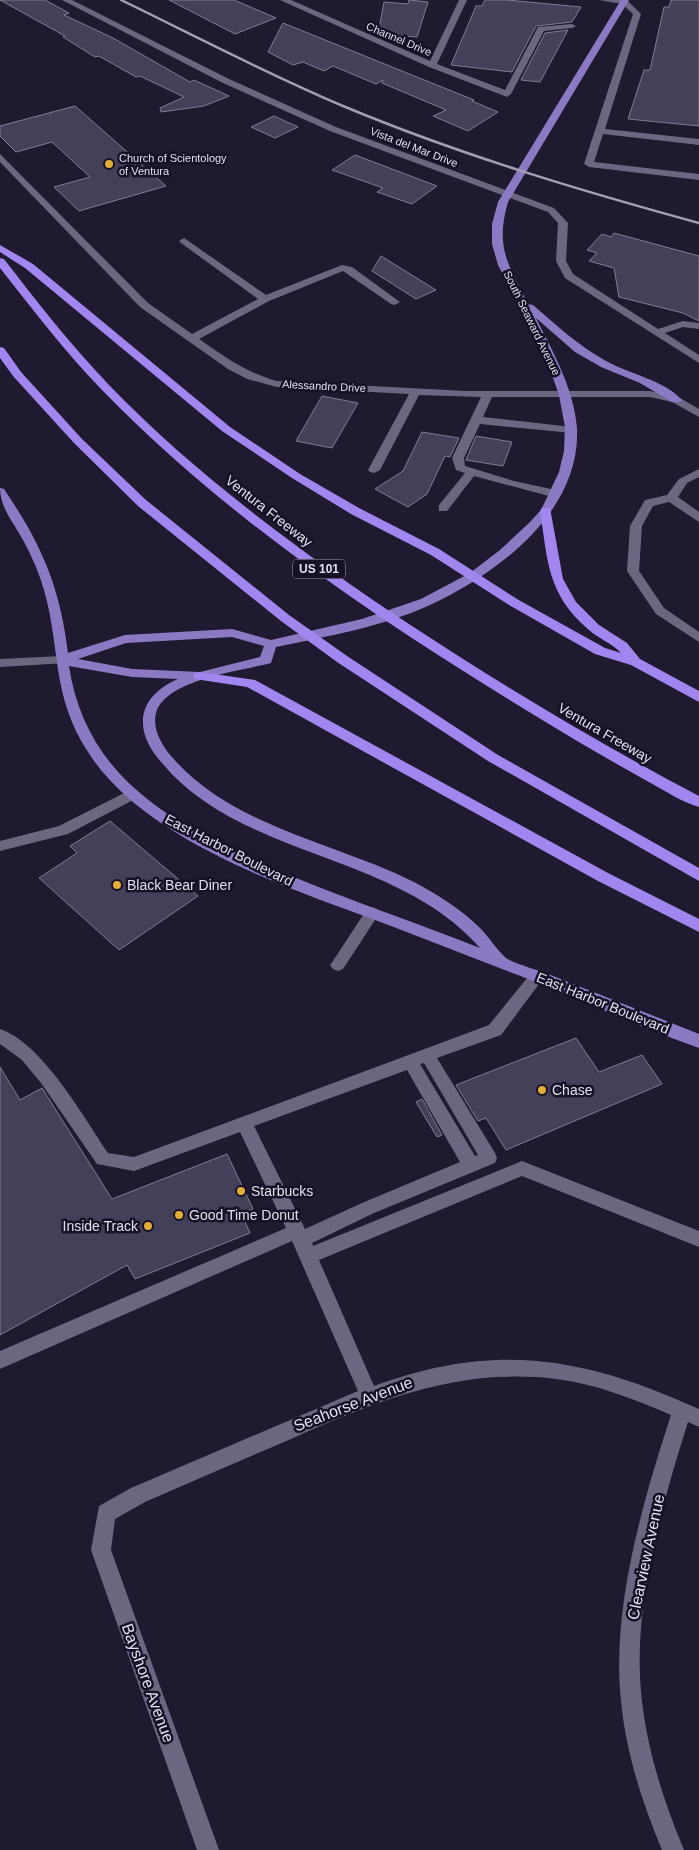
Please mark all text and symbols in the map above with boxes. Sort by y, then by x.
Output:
street label: Channel Drive [365,20,433,58]
street label: Vista del Mar Drive [369,125,459,169]
place label: Church of Scientology of Ventura [119,152,227,177]
marker: Church of Scientology of Ventura [103,158,115,170]
street label: South Seaward Avenue [501,269,563,377]
street label: Alessandro Drive [282,378,366,394]
street label: Ventura Freeway [222,472,316,550]
road number: US 101 [293,560,345,578]
street label: Ventura Freeway [555,700,655,766]
street label: East Harbor Boulevard [162,811,296,889]
place label: Black Bear Diner [127,877,232,893]
marker: Black Bear Diner [111,879,123,891]
street label: East Harbor Boulevard [534,969,672,1037]
place label: Chase [552,1082,593,1098]
marker: Chase [536,1084,548,1096]
place label: Starbucks [251,1183,313,1199]
marker: Starbucks [235,1185,247,1197]
place label: Good Time Donut [189,1207,299,1223]
marker: Good Time Donut [173,1209,185,1221]
place label: Inside Track [63,1218,139,1234]
marker: Inside Track [142,1220,154,1232]
street label: Seahorse Avenue [291,1373,415,1435]
street label: Clearview Avenue [624,1493,668,1621]
street label: Bayshore Avenue [119,1621,177,1745]

